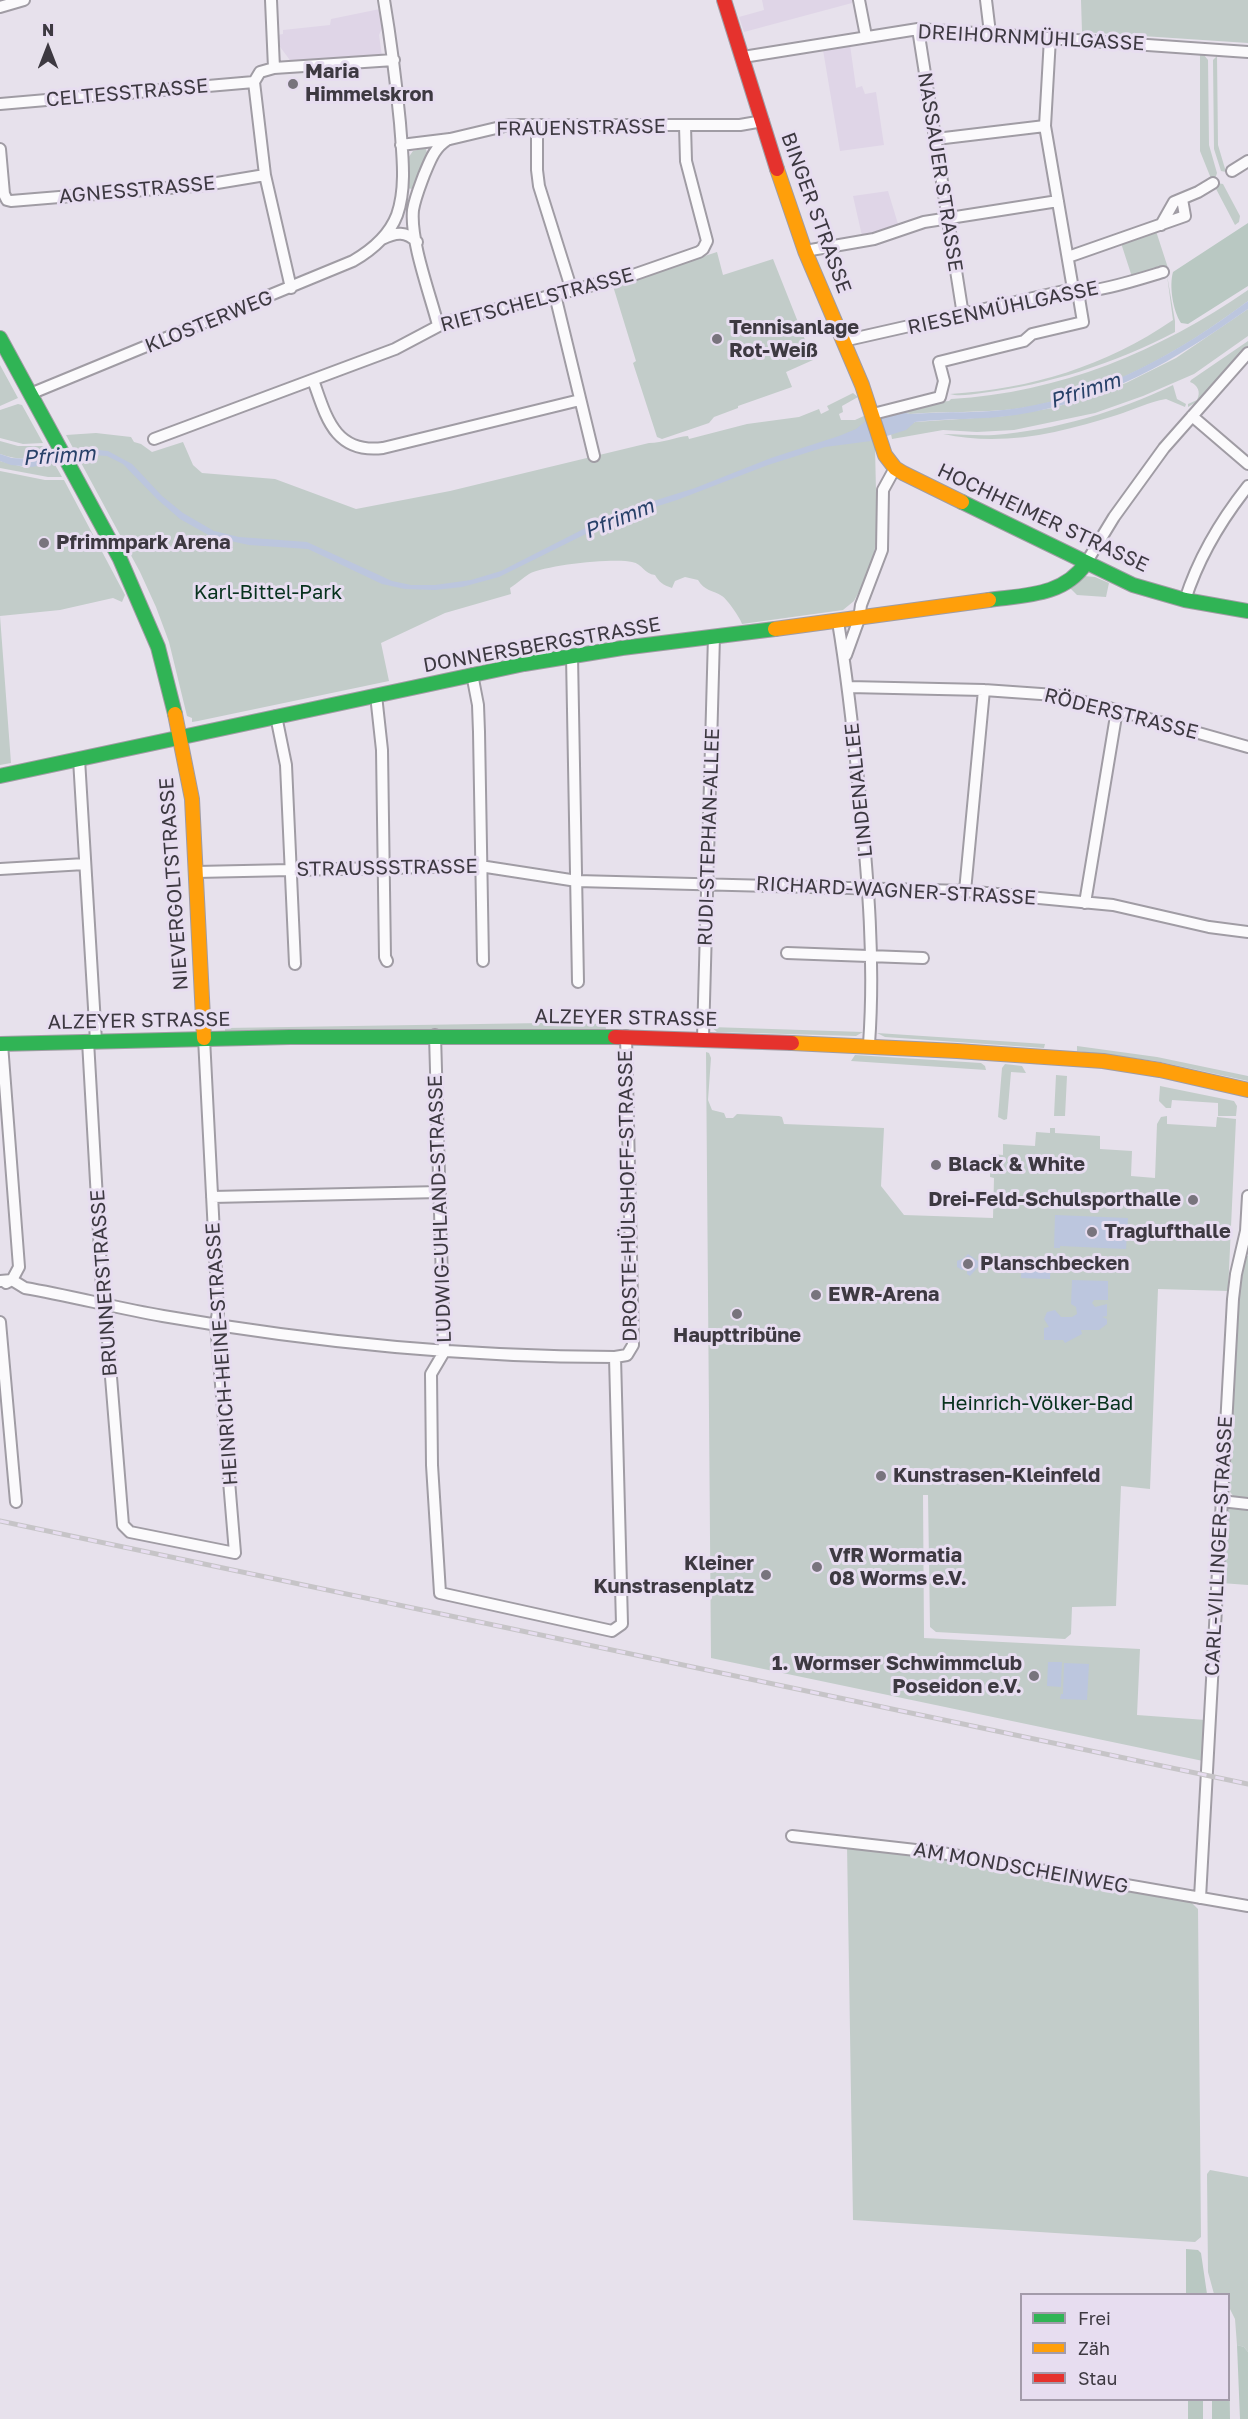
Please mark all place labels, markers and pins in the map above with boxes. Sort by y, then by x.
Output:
place label: Maria Himmelskron [305,60,434,107]
marker: Maria Himmelskron [286,77,300,91]
place label: Tennisanlage Rot-Weiß [729,316,859,363]
marker: Tennisanlage Rot-Weiß [710,332,724,346]
place label: Pfrimmpark Arena [56,531,231,555]
marker: Pfrimmpark Arena [37,536,51,550]
place label: Black & White [948,1153,1085,1177]
marker: Black & White [929,1158,943,1172]
place label: Drei-Feld-Schulsporthalle [928,1188,1181,1212]
marker: Drei-Feld-Schulsporthalle [1186,1193,1200,1207]
place label: Traglufthalle [1104,1220,1231,1244]
marker: Traglufthalle [1085,1225,1099,1239]
place label: Planschbecken [980,1252,1129,1276]
marker: Planschbecken [961,1257,975,1271]
place label: EWR-Arena [828,1283,939,1307]
marker: EWR-Arena [809,1288,823,1302]
marker: Haupttribüne [730,1307,744,1321]
place label: Haupttribüne [673,1324,801,1348]
place label: Kunstrasen-Kleinfeld [893,1464,1100,1488]
marker: Kunstrasen-Kleinfeld [874,1469,888,1483]
place label: VfR Wormatia 08 Worms e.V. [829,1544,967,1591]
place label: Kleiner Kunstrasenplatz [593,1552,754,1599]
marker: VfR Wormatia 08 Worms e.V. [810,1560,824,1574]
marker: Kleiner Kunstrasenplatz [759,1568,773,1582]
place label: 1. Wormser Schwimmclub Poseidon e.V. [772,1652,1022,1699]
marker: 1. Wormser Schwimmclub Poseidon e.V. [1027,1669,1041,1683]

